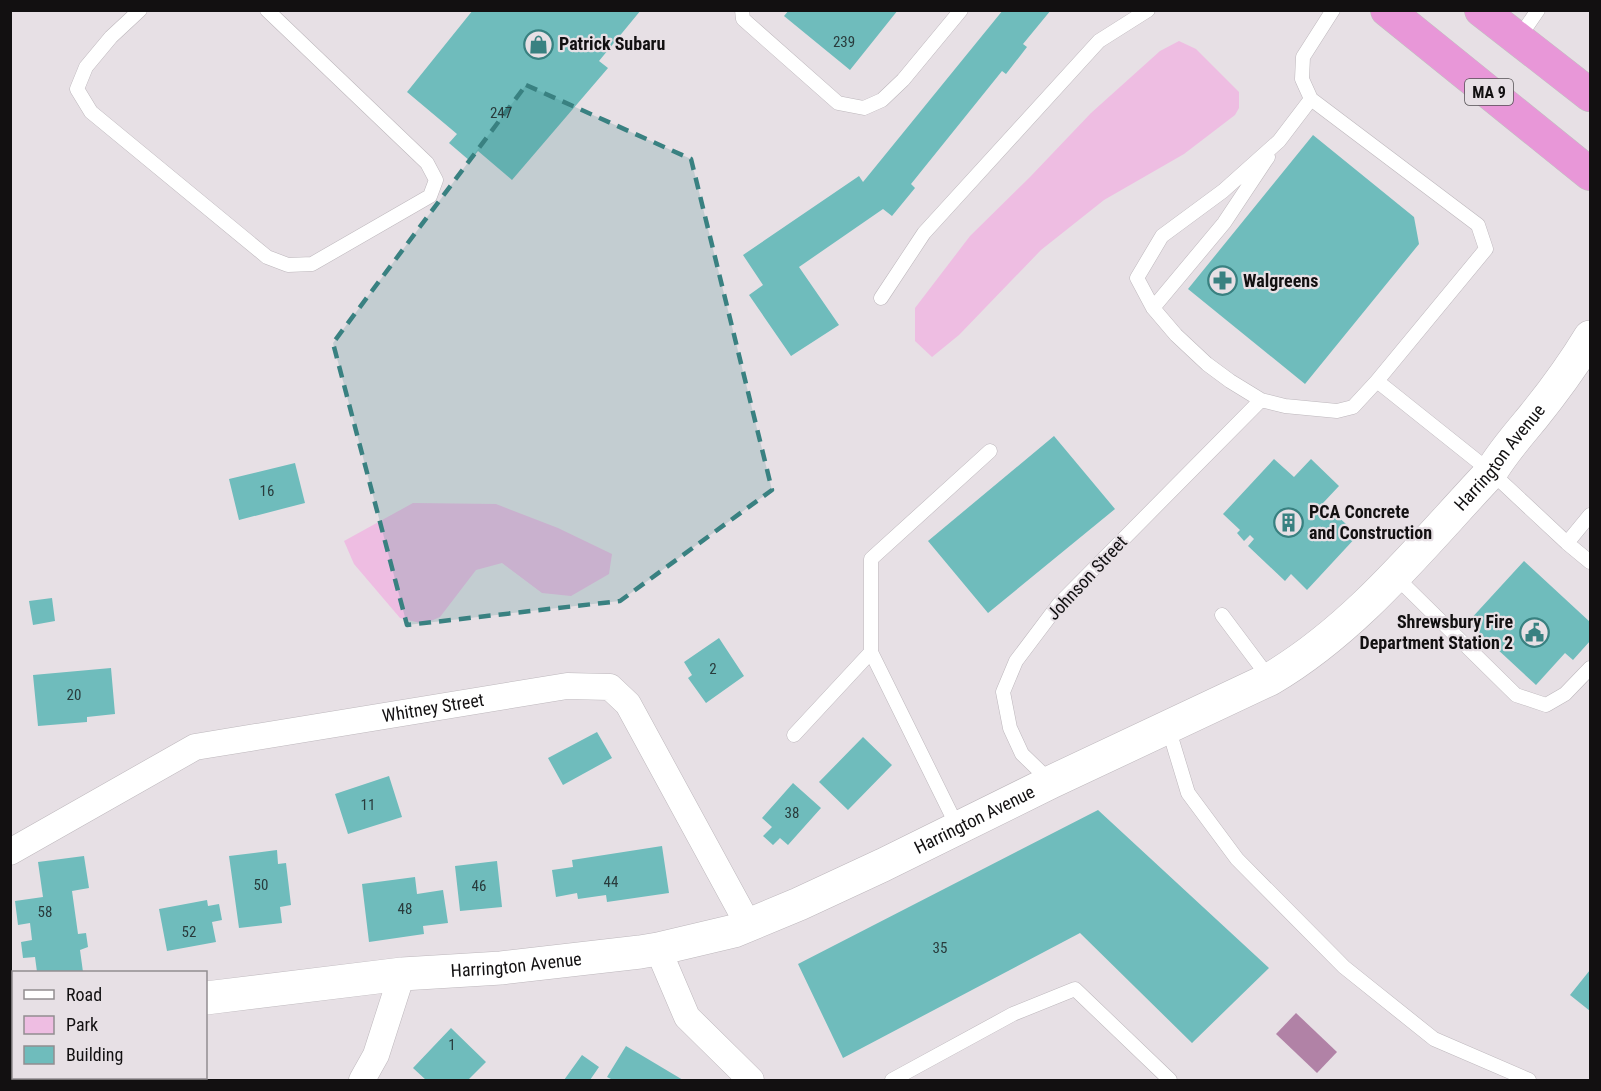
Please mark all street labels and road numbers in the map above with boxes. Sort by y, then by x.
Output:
road number: MA 9 [1465,79,1513,105]
street label: Harrington Avenue [1450,400,1549,515]
street label: Johnson Street [1042,531,1131,624]
street label: Whitney Street [381,689,485,726]
street label: Harrington Avenue [911,781,1038,858]
street label: Harrington Avenue [450,948,583,981]

